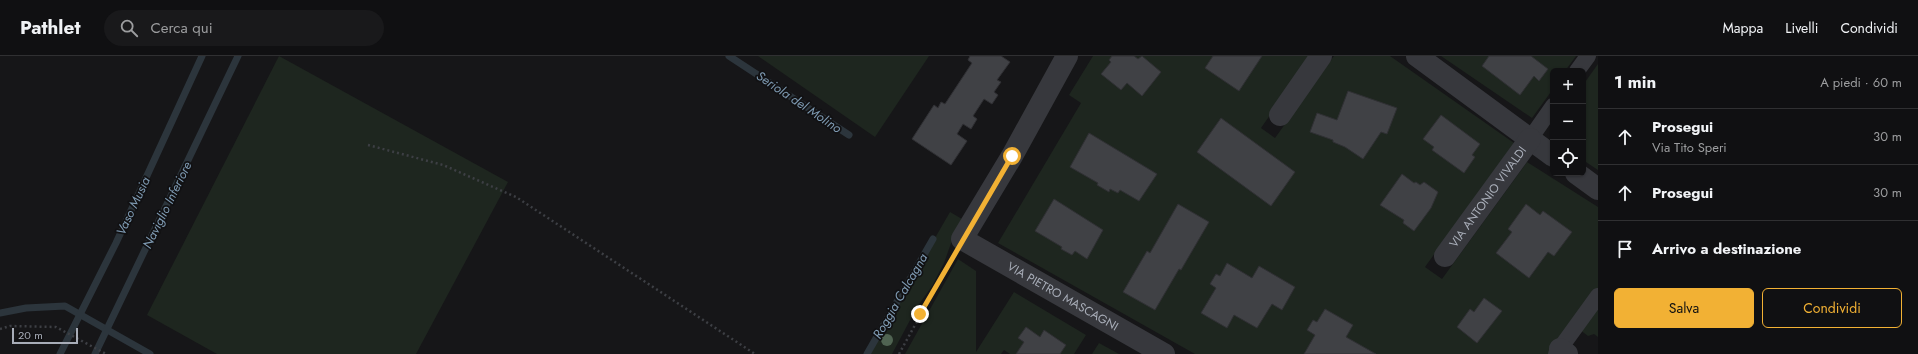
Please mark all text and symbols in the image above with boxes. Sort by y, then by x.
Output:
search box [104,10,384,46]
text: Pathlet [20,14,80,41]
icon: search [118,17,140,39]
text: Cerca qui [150,17,213,39]
text: Mappa [1722,18,1763,38]
text: Livelli [1785,18,1818,38]
text: Condividi [1840,18,1898,38]
water label: Seriola del Molino [753,66,846,138]
map controls [1550,68,1586,176]
button: + [1550,68,1586,104]
text: 1 min [1614,70,1656,94]
text: A piedi · 60 m [1820,73,1902,92]
button: − [1550,104,1586,140]
text: Prosegui [1652,116,1713,138]
icon: ahead [1614,126,1636,148]
text: 30 m [1873,127,1902,146]
text: Via Tito Speri [1652,138,1727,157]
button: locate [1550,140,1586,176]
street label: VIA ANTONIO VIVALDI [1445,142,1531,251]
route start [1003,147,1021,165]
water label: Naviglio Inferiore [138,158,197,252]
water label: Vaso Musia [111,174,155,238]
icon: ahead [1614,182,1636,204]
text: Prosegui [1652,182,1713,204]
text: 30 m [1873,183,1902,202]
icon: arrive [1614,238,1636,260]
text: Arrivo a destinazione [1652,238,1801,260]
water label: Roggia Calcagna [868,250,932,342]
street label: VIA PIETRO MASCAGNI [1004,258,1122,335]
button: Salva [1614,288,1754,328]
button: Condividi [1762,288,1902,328]
route end [911,305,929,323]
scale bar [12,326,78,345]
text: 20 m [18,327,43,343]

